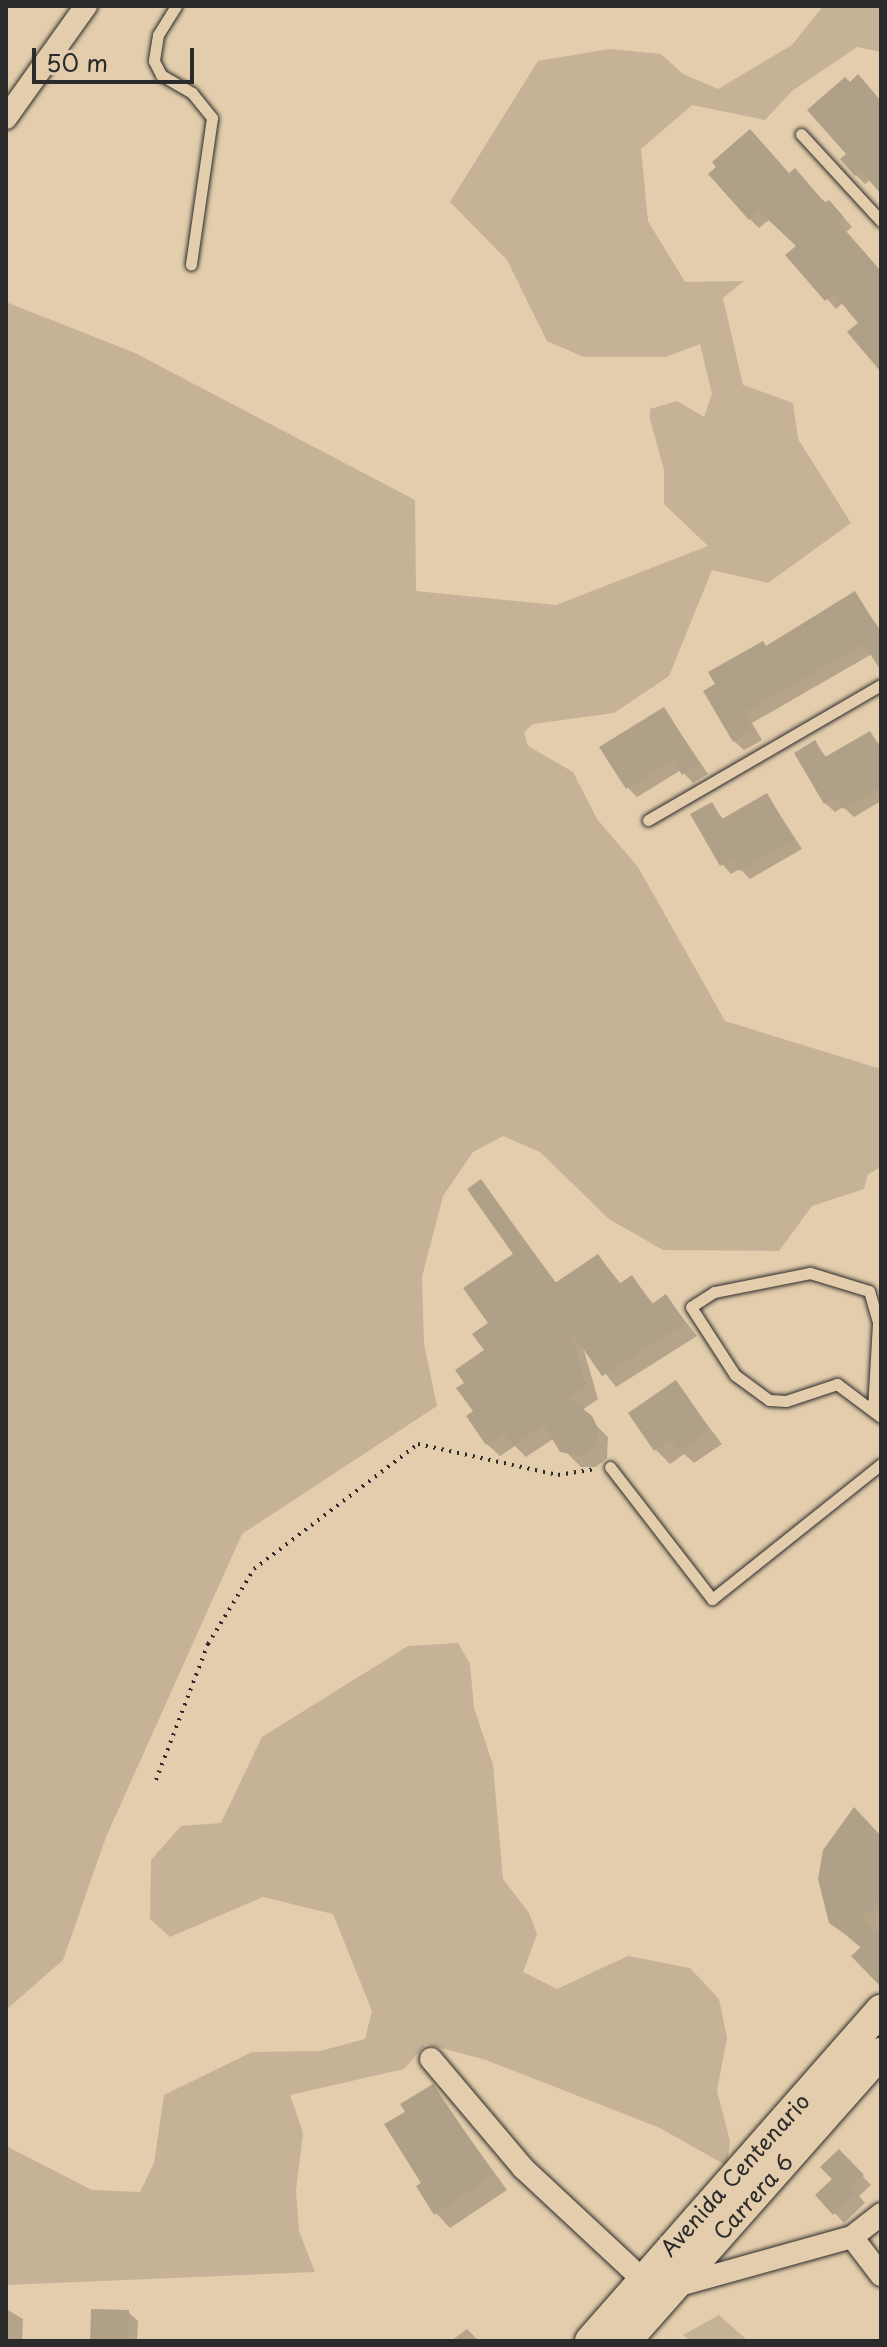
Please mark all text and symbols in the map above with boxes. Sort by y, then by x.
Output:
scale bar [36,32,198,82]
text: 50 m [46,44,108,80]
street label: Avenida Centenario [654,2087,814,2261]
street label: Carrera 6 [706,2148,798,2244]

